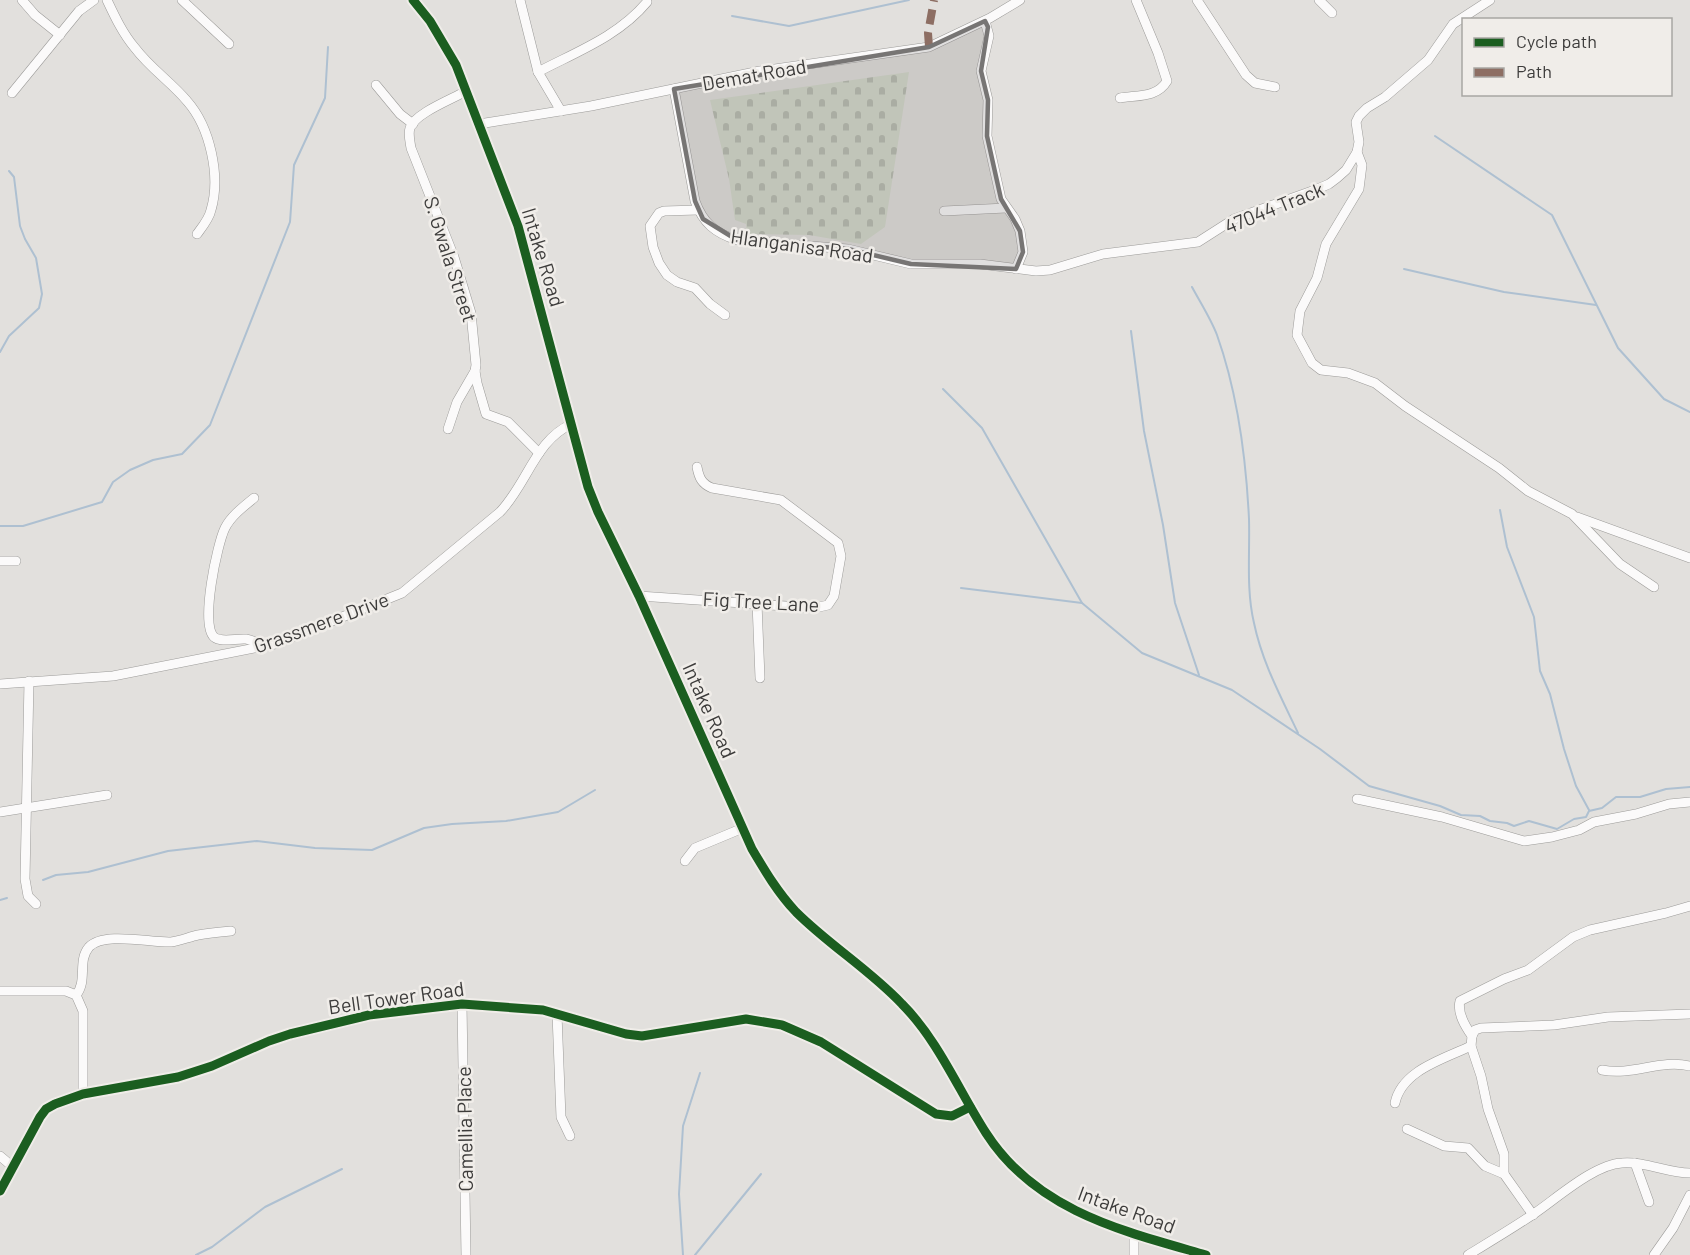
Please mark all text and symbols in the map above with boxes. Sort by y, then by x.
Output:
legend [1462,18,1672,96]
text: Cycle path [1516,30,1597,52]
street label: Demat Road [700,53,808,95]
text: Path [1516,60,1552,82]
street label: 47044 Track [1221,176,1327,238]
street label: S. Gwala Street [419,193,483,325]
street label: Intake Road [518,205,570,309]
street label: Hlanganisa Road [729,223,875,267]
street label: Grassmere Drive [250,586,392,658]
street label: Fig Tree Lane [702,586,820,616]
street label: Intake Road [678,659,742,761]
street label: Bell Tower Road [326,976,466,1018]
street label: Camellia Place [451,1066,477,1192]
street label: Intake Road [1075,1180,1179,1238]

